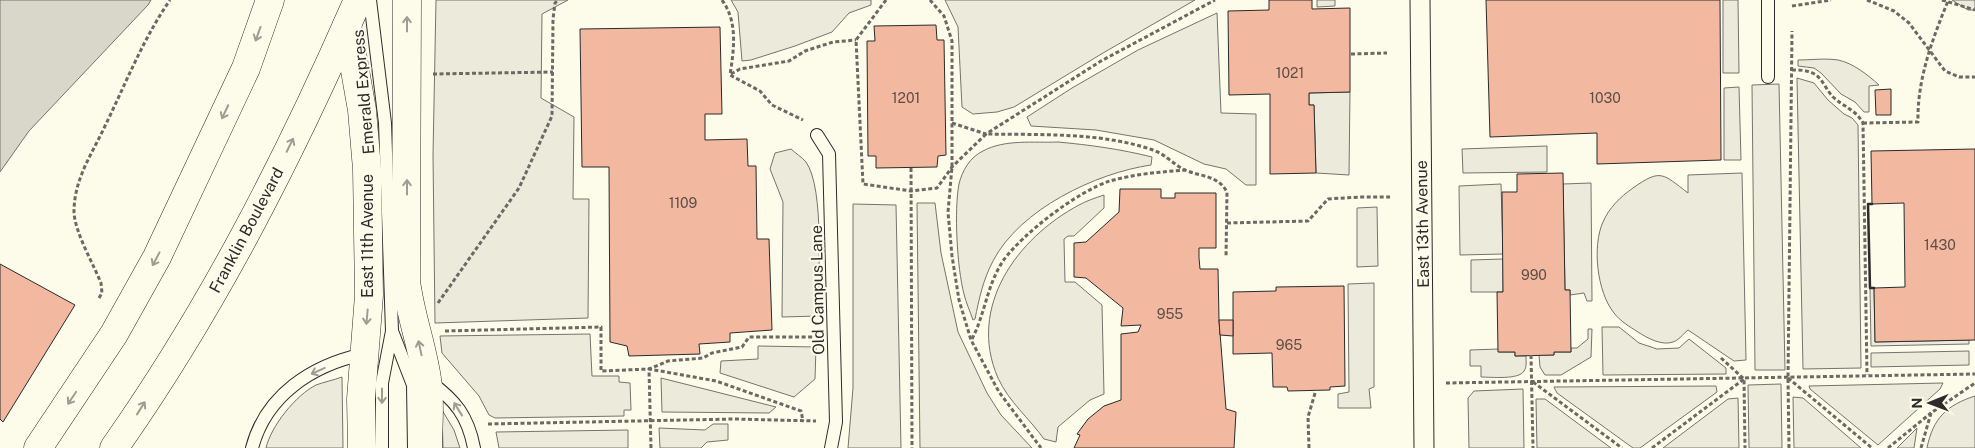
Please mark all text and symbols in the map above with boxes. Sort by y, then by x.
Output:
one-way arrow [402,17,412,33]
one-way arrow [253,26,262,41]
street label: Emerald Express [349,29,378,155]
house number: 1021 [1276,65,1304,81]
house number: 1201 [892,90,920,106]
house number: 1030 [1589,90,1621,106]
one-way arrow [220,104,229,119]
one-way arrow [285,137,295,152]
street label: East 13th Avenue [1412,160,1433,288]
street label: Franklin Boulevard [205,164,288,296]
street label: East 11th Avenue [358,174,377,298]
one-way arrow [402,179,412,196]
house number: 1109 [669,195,698,211]
street label: Old Campus Lane [807,225,828,355]
house number: 1430 [1924,237,1956,253]
one-way arrow [151,251,160,266]
house number: 990 [1521,267,1547,283]
house number: 955 [1157,306,1183,322]
one-way arrow [362,309,372,325]
house number: 965 [1276,337,1302,353]
one-way arrow [415,340,425,356]
one-way arrow [311,366,326,376]
north arrow [1905,378,1955,428]
one-way arrow [377,388,387,404]
one-way arrow [67,391,77,405]
text: N [1909,398,1925,409]
one-way arrow [137,401,147,415]
one-way arrow [453,402,463,416]

